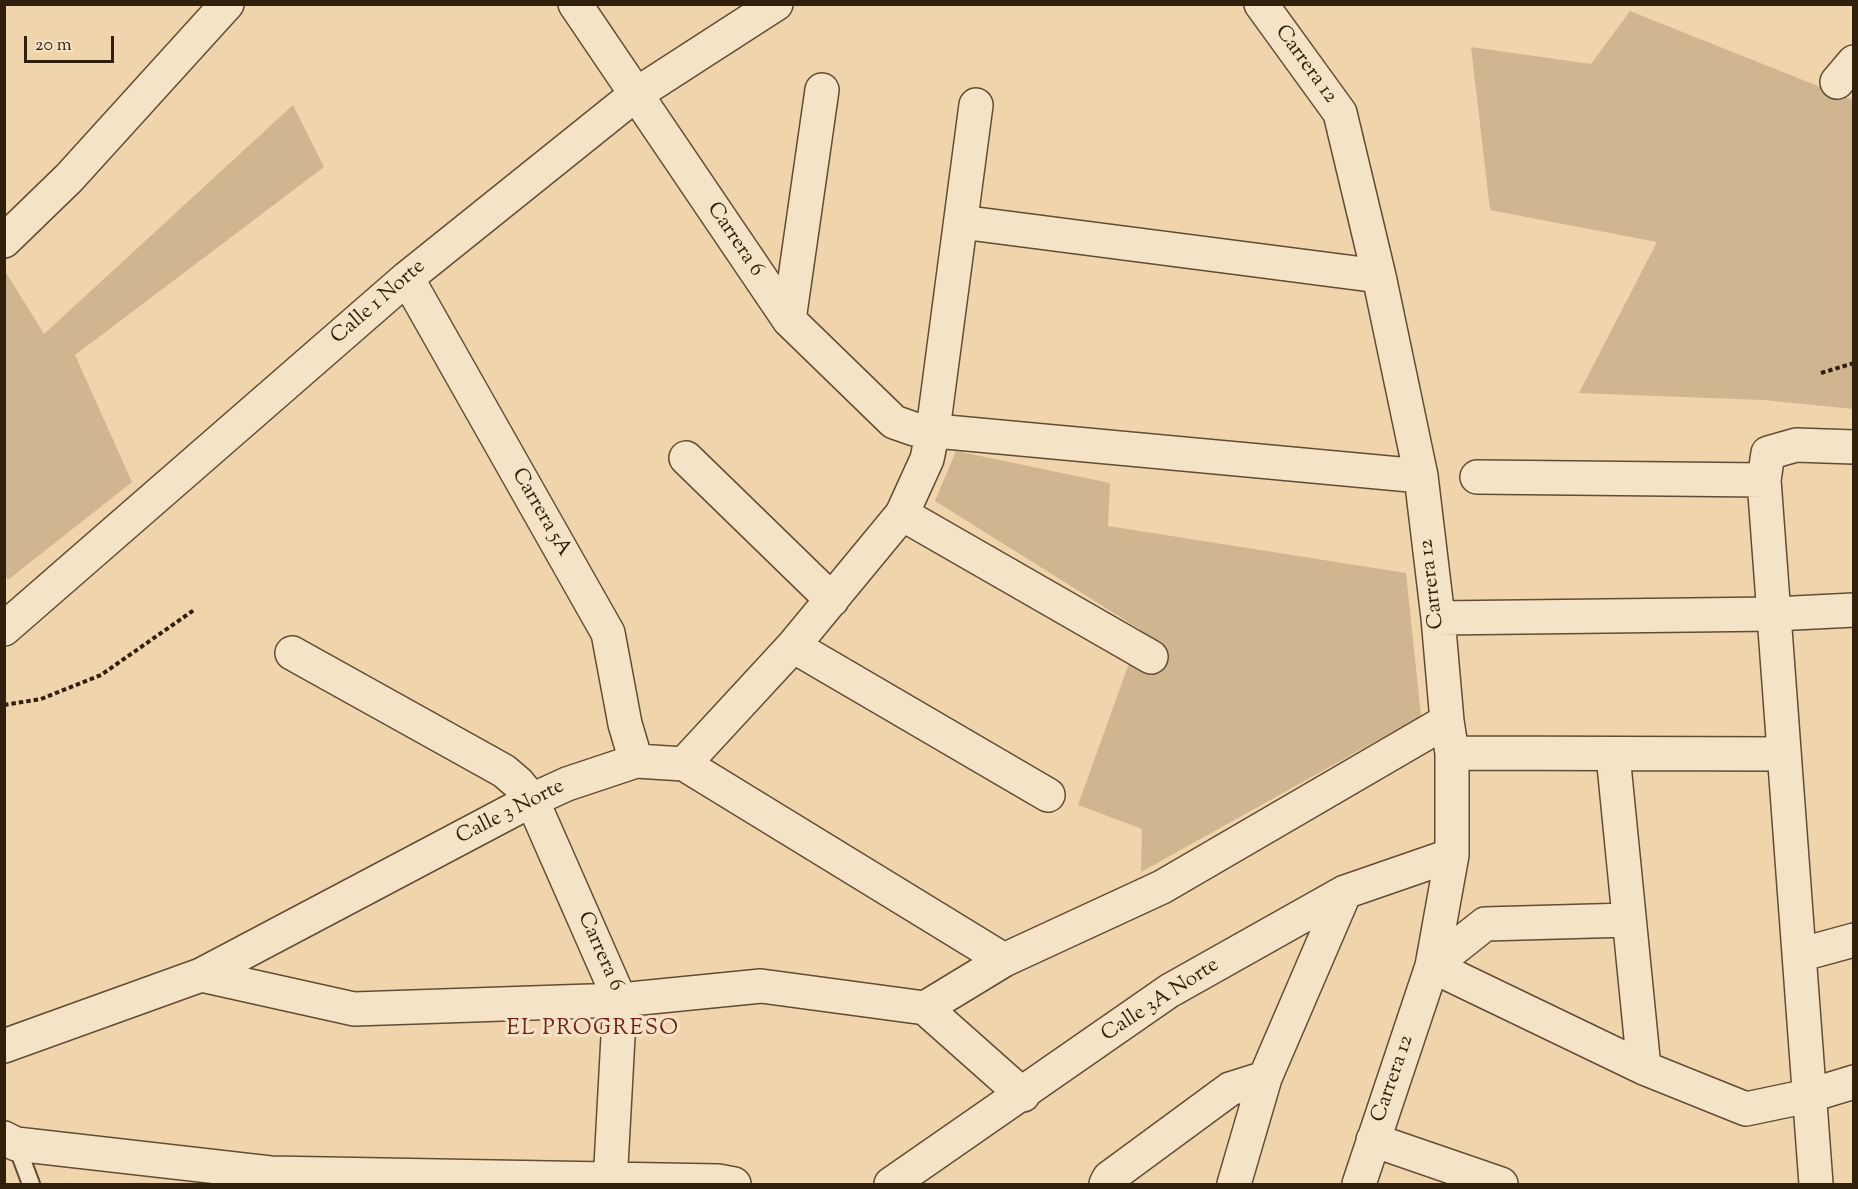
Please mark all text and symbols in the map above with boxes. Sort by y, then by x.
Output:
street label: Carrera 12 [1268,21,1342,109]
scale bar [27,24,117,62]
text: 20 m [35,33,72,59]
street label: Carrera 6 [700,198,768,282]
street label: Calle 1 Norte [327,255,431,351]
street label: Carrera 5A [505,464,575,562]
street label: Carrera 12 [1415,538,1451,630]
street label: Calle 3 Norte [453,775,569,851]
street label: Carrera 6 [570,908,628,996]
street label: Calle 3A Norte [1098,954,1224,1048]
district label: EL PROGRESO [506,1017,680,1043]
street label: Carrera 12 [1367,1032,1421,1126]

